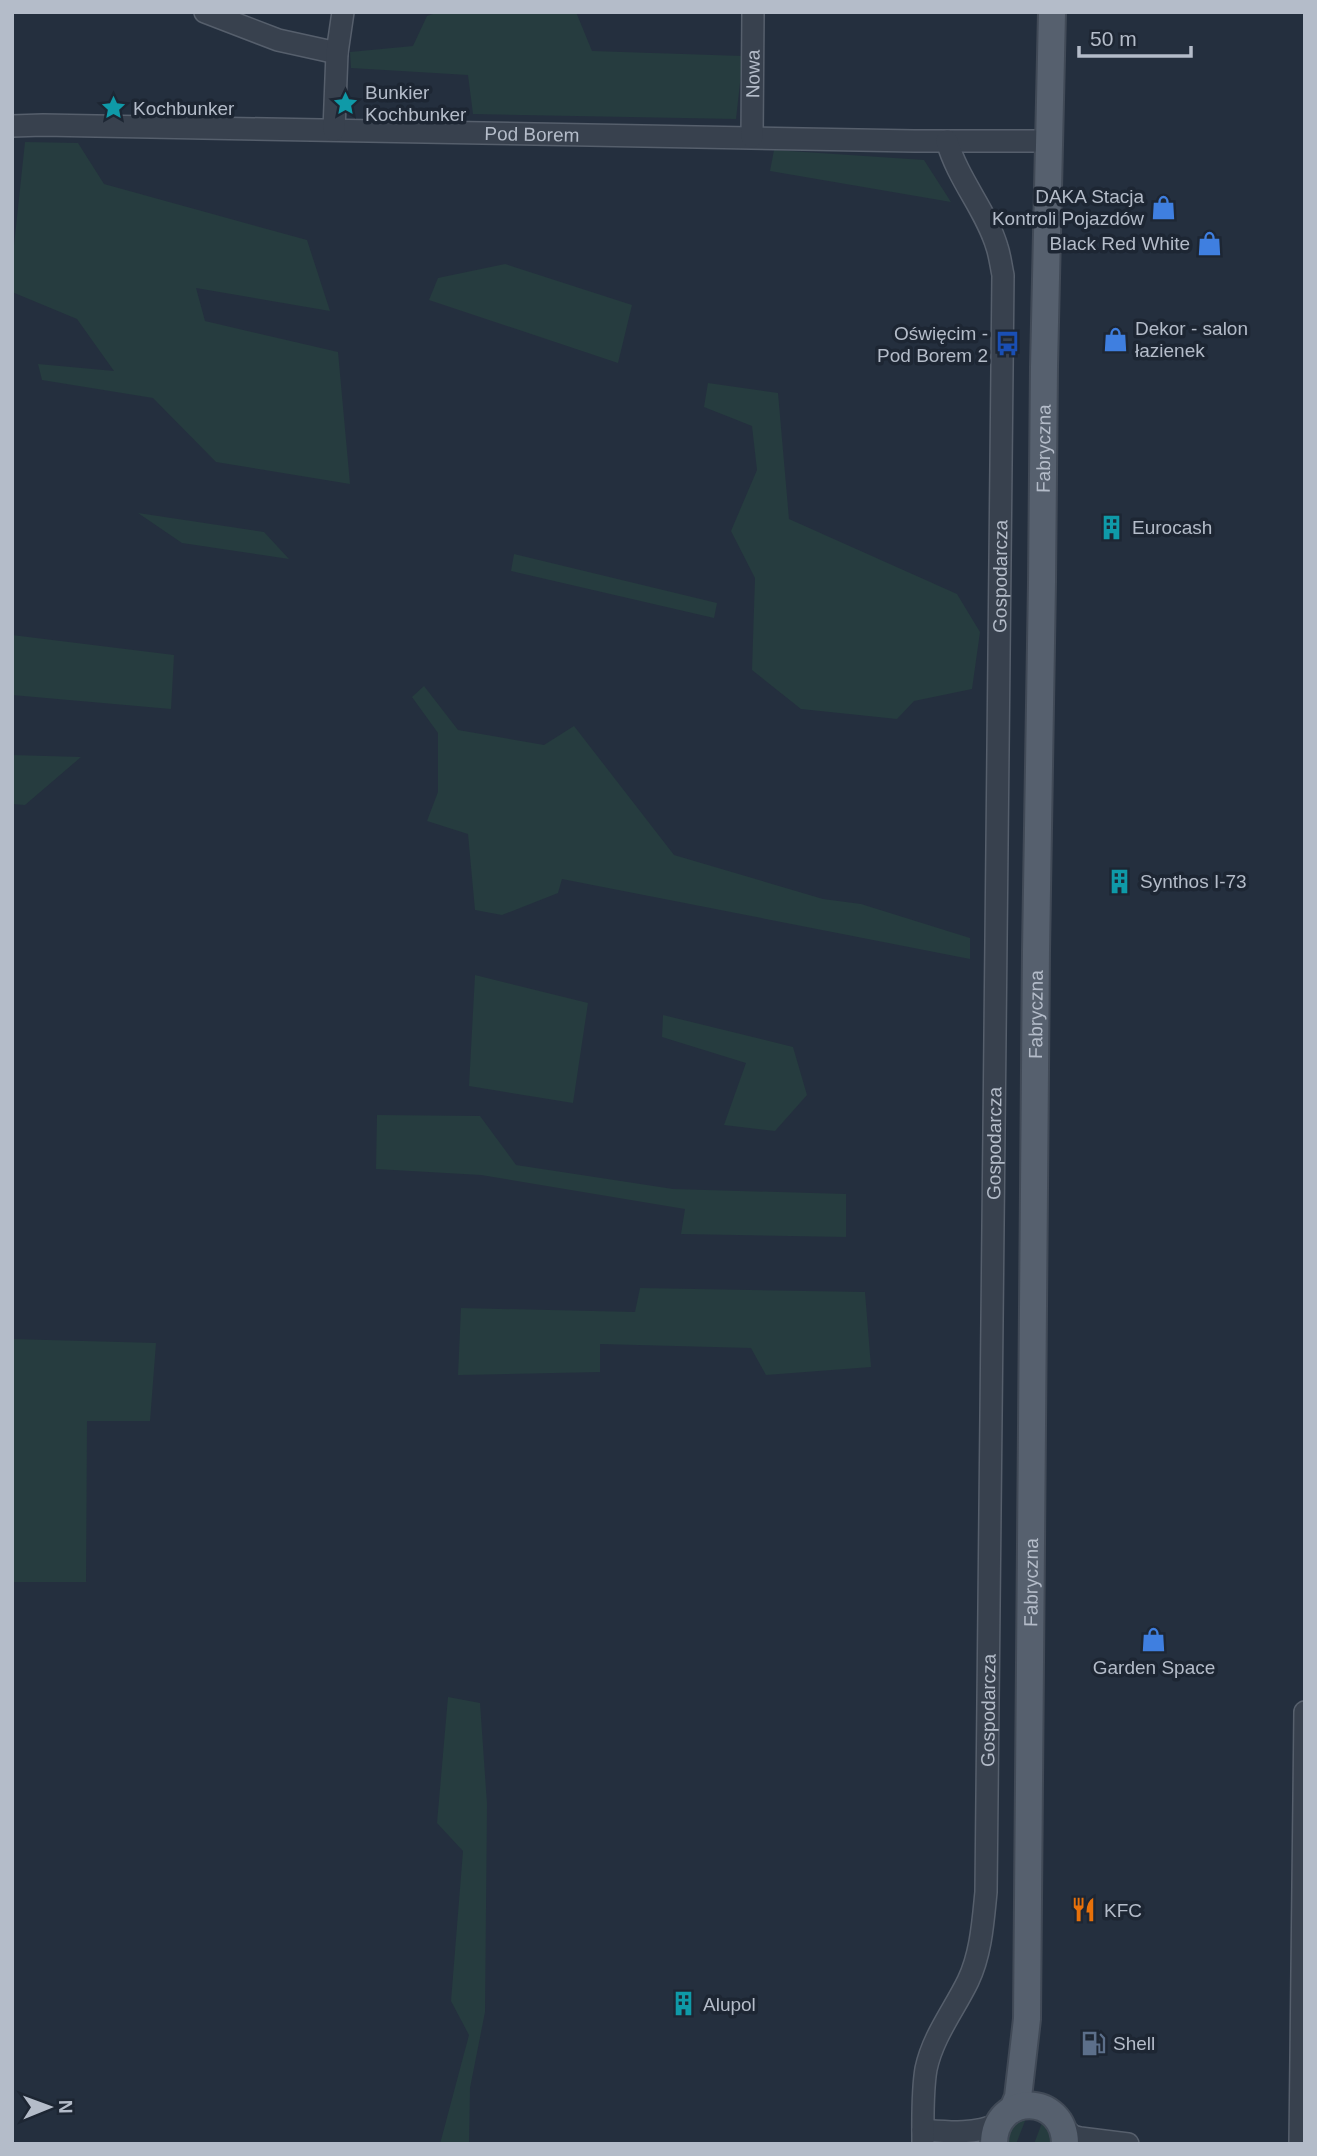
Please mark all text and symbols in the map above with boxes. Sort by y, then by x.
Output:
scale bar [1079,14,1191,58]
text: 50 m [1090,27,1137,50]
street label: Nowa [742,49,764,98]
place label: Bunkier Kochbunker [365,82,467,125]
place icon: Bunkier Kochbunker [331,89,359,117]
place icon: Kochbunker [99,94,127,122]
place label: Kochbunker [133,98,235,119]
street label: Pod Borem [484,123,580,146]
place label: DAKA Stacja Kontroli Pojazdów [992,186,1144,229]
shop icon: DAKA Stacja Kontroli Pojazdów [1150,193,1178,221]
shop icon: Black Red White [1196,229,1224,257]
place label: Black Red White [1050,233,1190,254]
place label: Dekor - salon łazienek [1135,318,1248,361]
place label: Oświęcim - Pod Borem 2 [877,323,988,366]
shop icon: Dekor - salon łazienek [1101,325,1129,353]
bus stop icon: Oświęcim - Pod Borem 2 [994,330,1022,358]
street label: Fabryczna [1033,404,1055,493]
building icon: Eurocash [1098,513,1126,541]
place label: Eurocash [1132,517,1212,538]
street label: Gospodarcza [989,519,1011,633]
building icon: Synthos I-73 [1106,867,1134,895]
place label: Synthos I-73 [1140,871,1247,892]
street label: Fabryczna [1025,970,1047,1059]
street label: Gospodarcza [983,1086,1005,1200]
street label: Fabryczna [1020,1538,1042,1627]
shop icon: Garden Space [1140,1625,1168,1653]
street label: Gospodarcza [977,1653,1000,1767]
place label: Garden Space [1093,1657,1215,1678]
restaurant icon: KFC [1070,1896,1098,1924]
place label: KFC [1104,1900,1142,1921]
building icon: Alupol [669,1990,697,2018]
place label: Alupol [703,1994,756,2015]
fuel station icon: Shell [1079,2029,1107,2057]
place label: Shell [1113,2033,1155,2054]
north arrow [14,2072,84,2142]
text: N [55,2100,76,2114]

